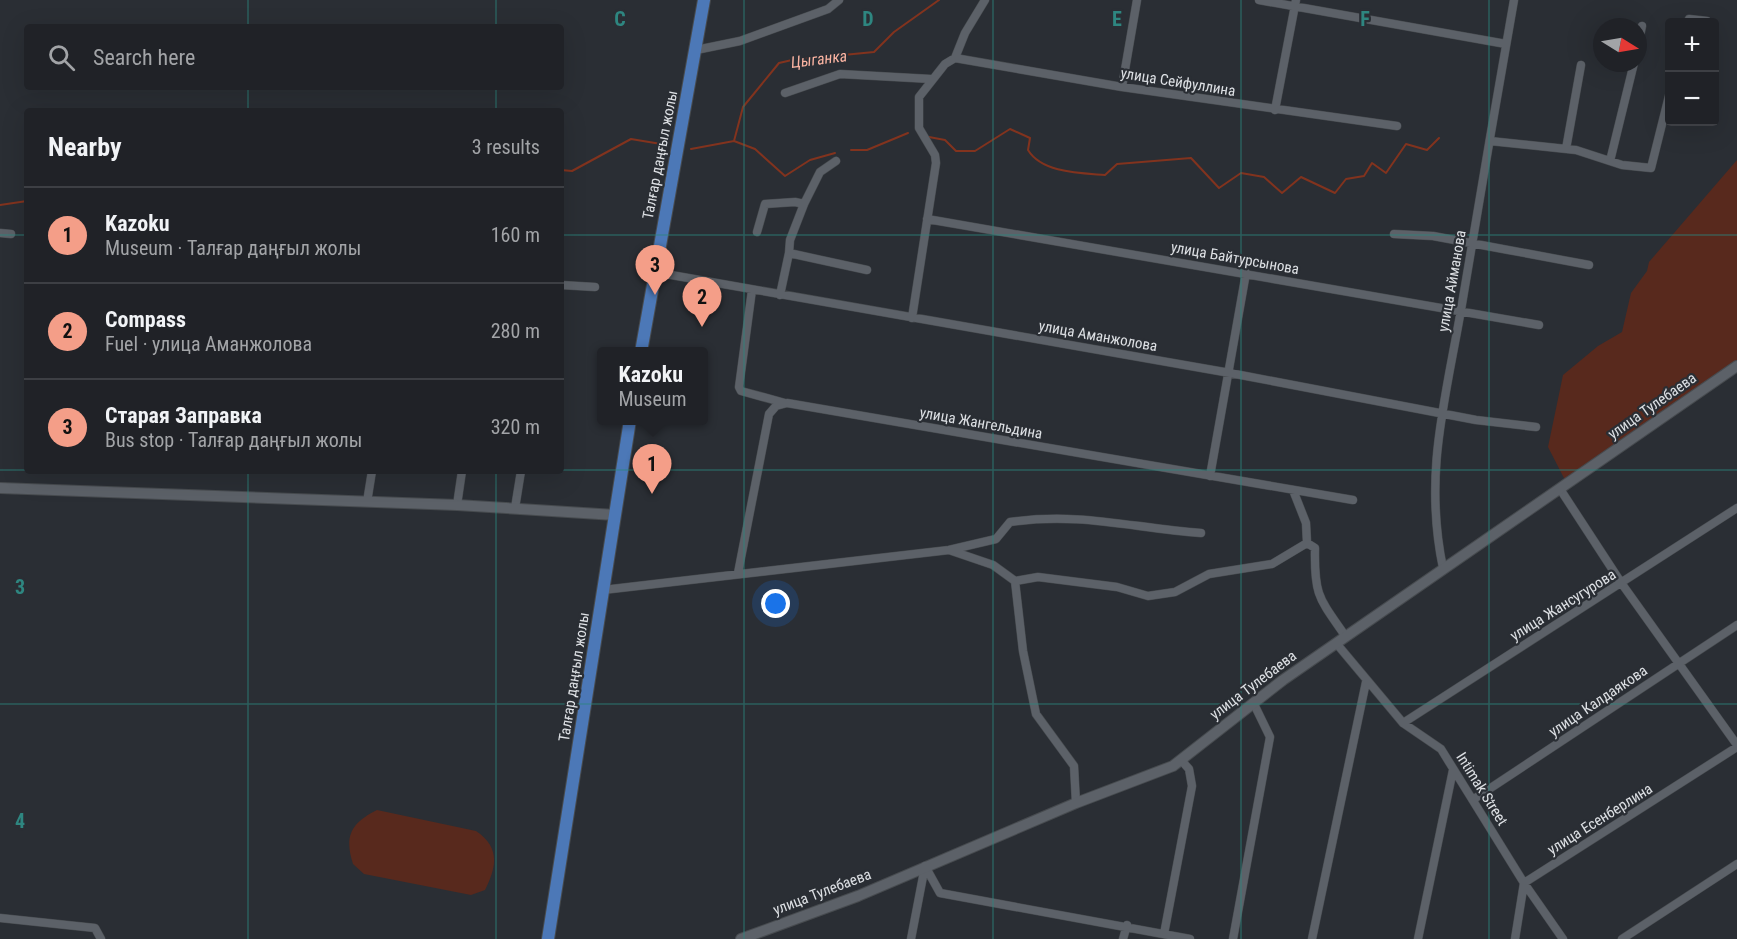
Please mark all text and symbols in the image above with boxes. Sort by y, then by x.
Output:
text: C [614,7,626,31]
text: D [862,7,874,31]
text: E [1112,7,1122,31]
text: F [1360,7,1370,31]
north arrow [1593,18,1647,72]
map controls [1665,18,1719,126]
button: + [1665,18,1719,72]
search box [24,24,564,90]
icon: search [45,41,78,74]
text: Search here [93,45,195,70]
water label: Цыганка [790,46,848,72]
street label: улица Сейфуллина [1119,64,1237,100]
button: − [1665,72,1719,126]
street label: Талғар даңғыл жолы [639,89,681,221]
text: Nearby [48,132,122,162]
text: 3 results [472,135,540,159]
text: Kazoku [105,211,170,236]
text: 1 [62,223,73,247]
text: 160 m [491,223,540,247]
street label: улица Айманова [1434,229,1470,333]
text: Museum · Талғар даңғыл жолы [105,236,361,260]
street label: улица Байтурсынова [1169,238,1301,278]
pin: 3 [636,246,674,295]
pin: 2 [682,278,722,327]
text: Compass [105,307,186,332]
street label: улица Аманжолова [1037,317,1159,355]
text: 2 [62,319,73,343]
text: 280 m [491,319,540,343]
text: Fuel · улица Аманжолова [105,332,312,356]
popup [597,347,708,425]
text: Kazoku [619,362,683,387]
street label: улица Тулебаева [1604,369,1700,443]
text: Museum [619,387,687,411]
text: Старая Заправка [105,403,262,428]
street label: улица Жангельдина [918,403,1044,443]
text: 3 [62,415,73,439]
text: 320 m [491,415,540,439]
text: Bus stop · Талғар даңғыл жолы [105,428,362,452]
pin: 1 [632,444,672,494]
street label: улица Жансугурова [1507,565,1619,645]
text: 3 [15,575,25,599]
your location [761,589,790,618]
street label: Талғар даңғыл жолы [555,611,593,743]
street label: улица Тулебаева [1206,647,1300,723]
street label: улица Калдаякова [1545,661,1651,741]
street label: Intimak Street [1452,749,1512,829]
street label: улица Есенберлина [1544,779,1656,859]
text: 4 [15,809,25,833]
street label: улица Тулебаева [770,865,874,919]

